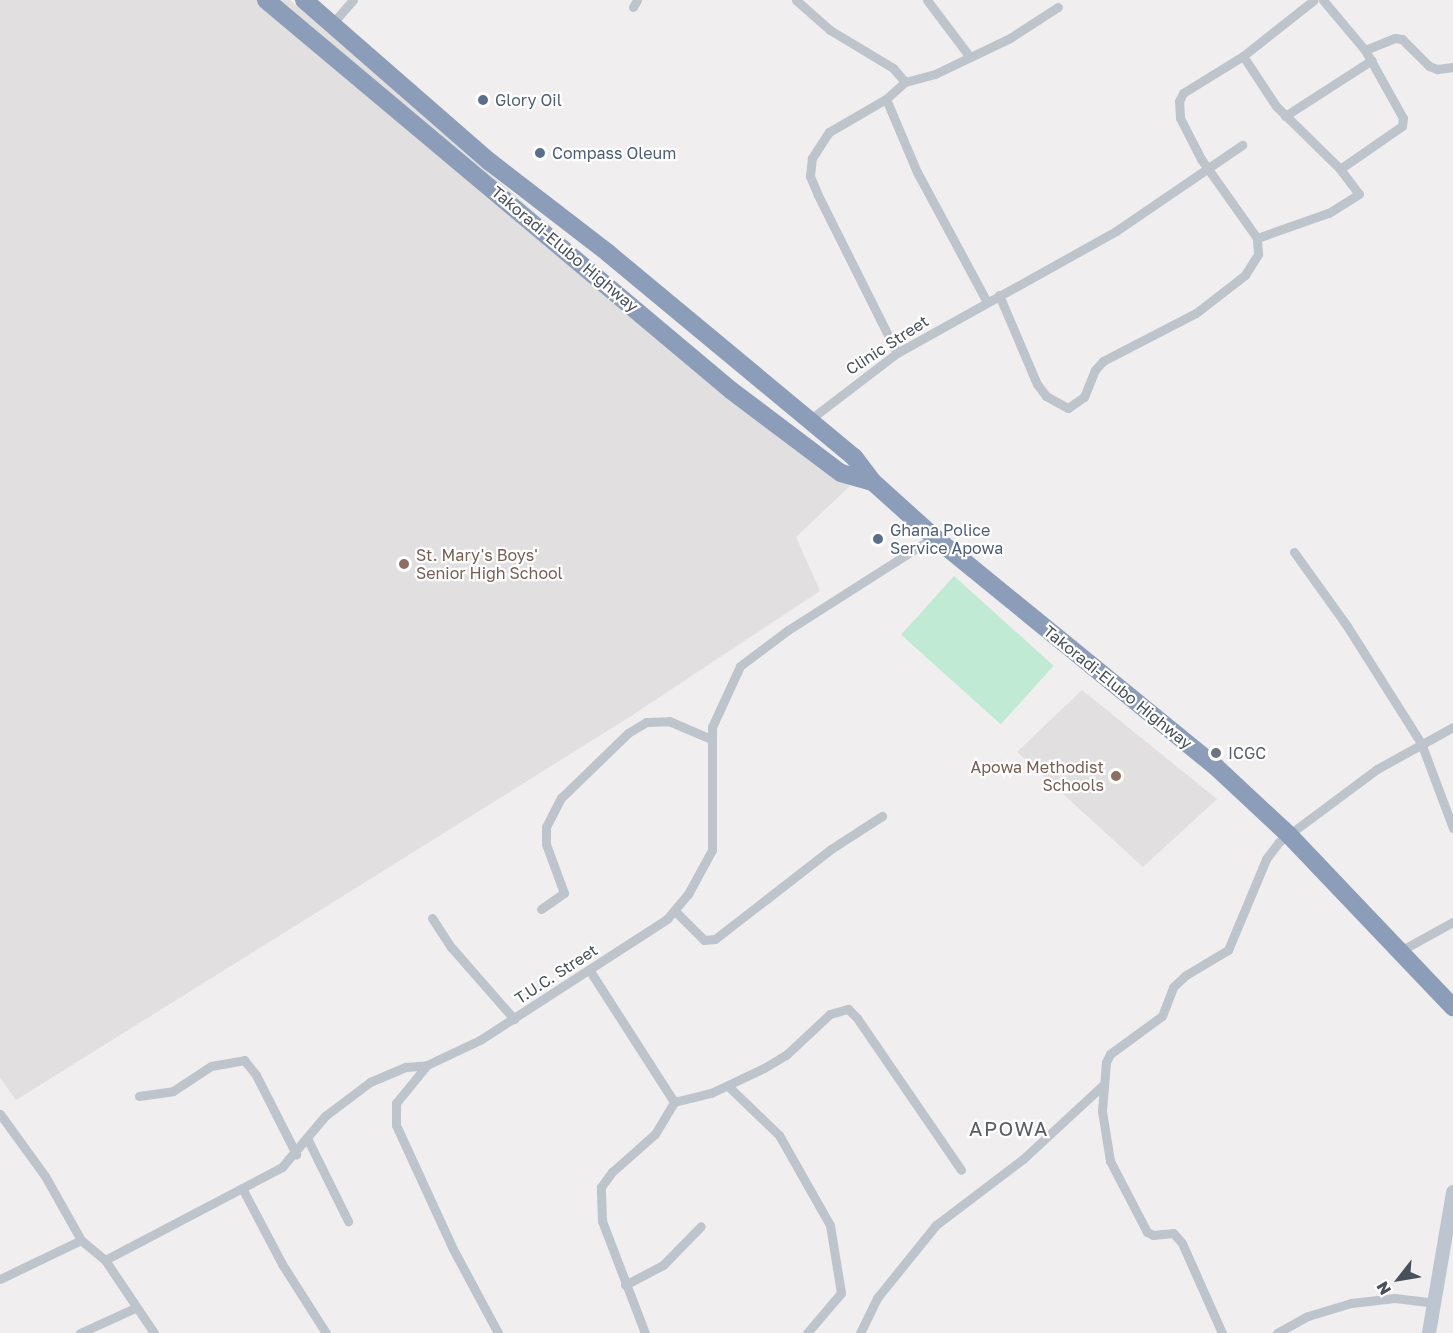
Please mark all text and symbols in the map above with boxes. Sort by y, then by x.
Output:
place label: Glory Oil [495,90,562,110]
marker: Glory Oil [476,93,490,107]
place label: Compass Oleum [552,143,676,163]
marker: Compass Oleum [533,146,547,160]
street label: Takoradi-Elubo Highway [488,182,642,316]
street label: Clinic Street [842,311,932,379]
place label: Ghana Police Service Apowa [890,520,1003,558]
marker: Ghana Police Service Apowa [871,532,885,546]
place label: St. Mary's Boys' Senior High School [416,545,563,583]
marker: St. Mary's Boys' Senior High School [397,557,411,571]
street label: Takoradi-Elubo Highway [1040,621,1196,753]
place label: ICGC [1228,743,1266,763]
marker: ICGC [1209,746,1223,760]
place label: Apowa Methodist Schools [970,757,1104,795]
marker: Apowa Methodist Schools [1109,769,1123,783]
street label: T.U.C. Street [511,940,601,1008]
district label: APOWA [969,1116,1049,1140]
north arrow [1369,1249,1429,1309]
text: N [1372,1278,1395,1299]

